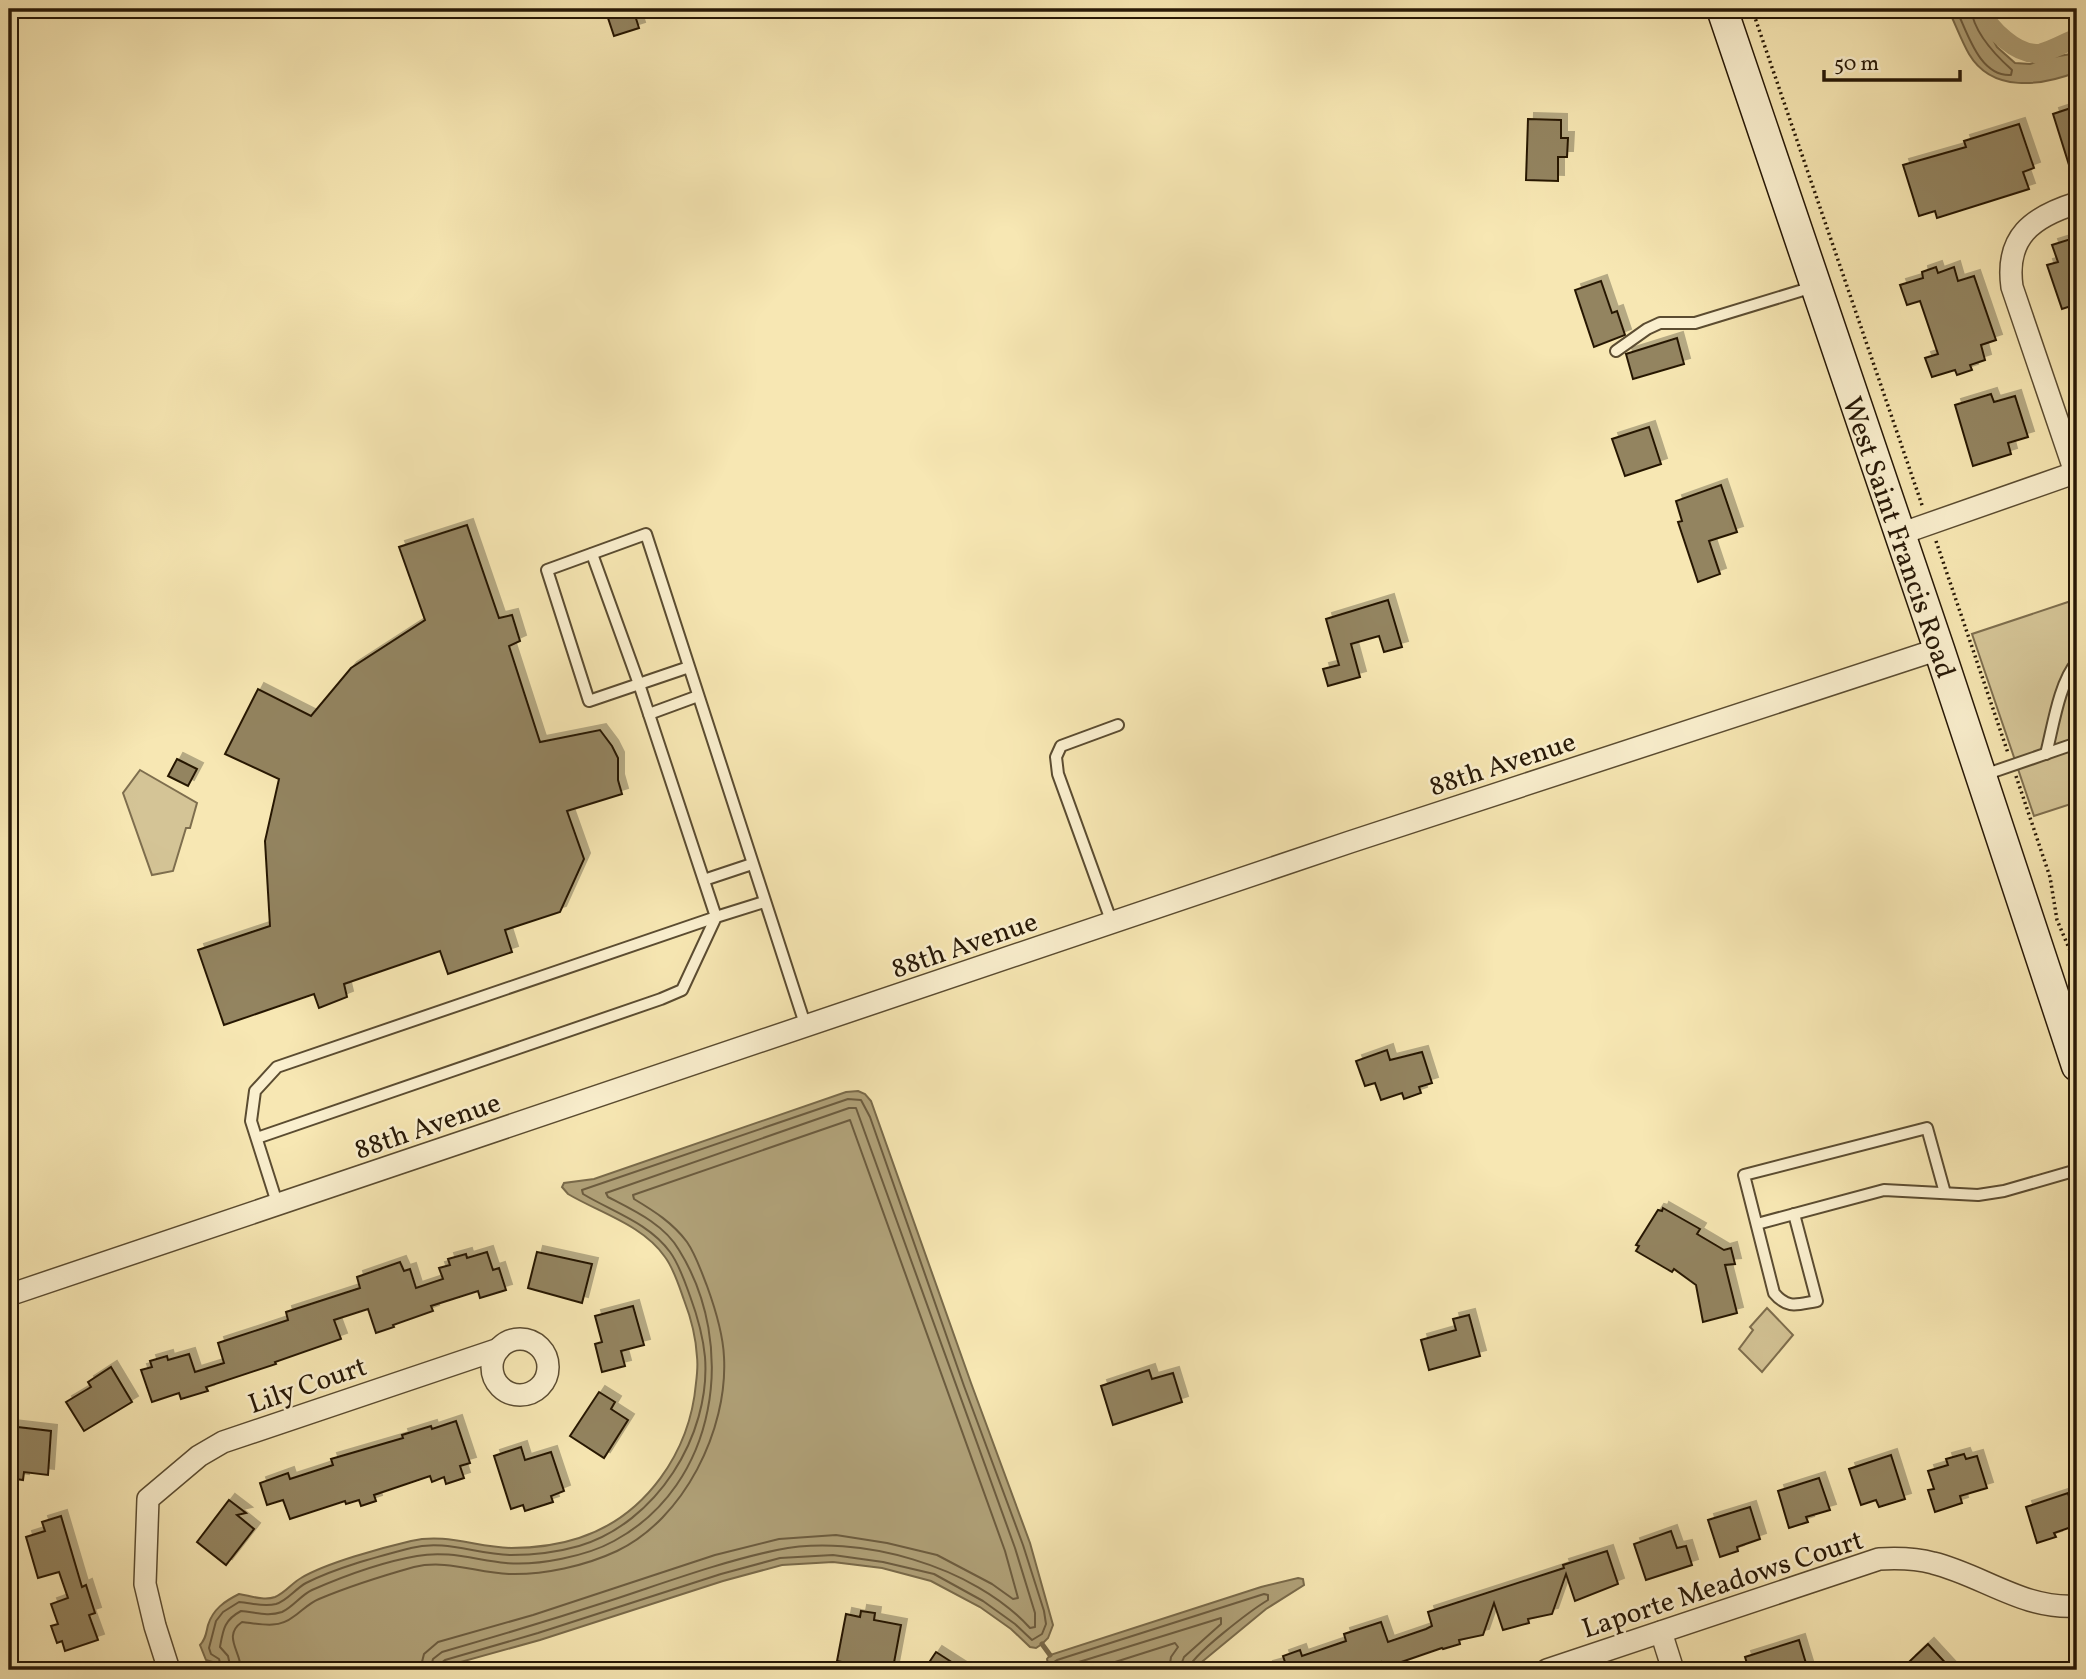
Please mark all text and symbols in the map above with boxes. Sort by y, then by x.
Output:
scale bar [1824,38,1960,82]
text: 50 m [1834,50,1879,79]
street label: West Saint Francis Road [1831,392,1964,684]
street label: 88th Avenue [1424,723,1581,807]
street label: 88th Avenue [887,903,1043,990]
street label: 88th Avenue [350,1084,506,1171]
street label: Lily Court [243,1348,372,1425]
street label: Laporte Meadows Court [1577,1521,1868,1649]

